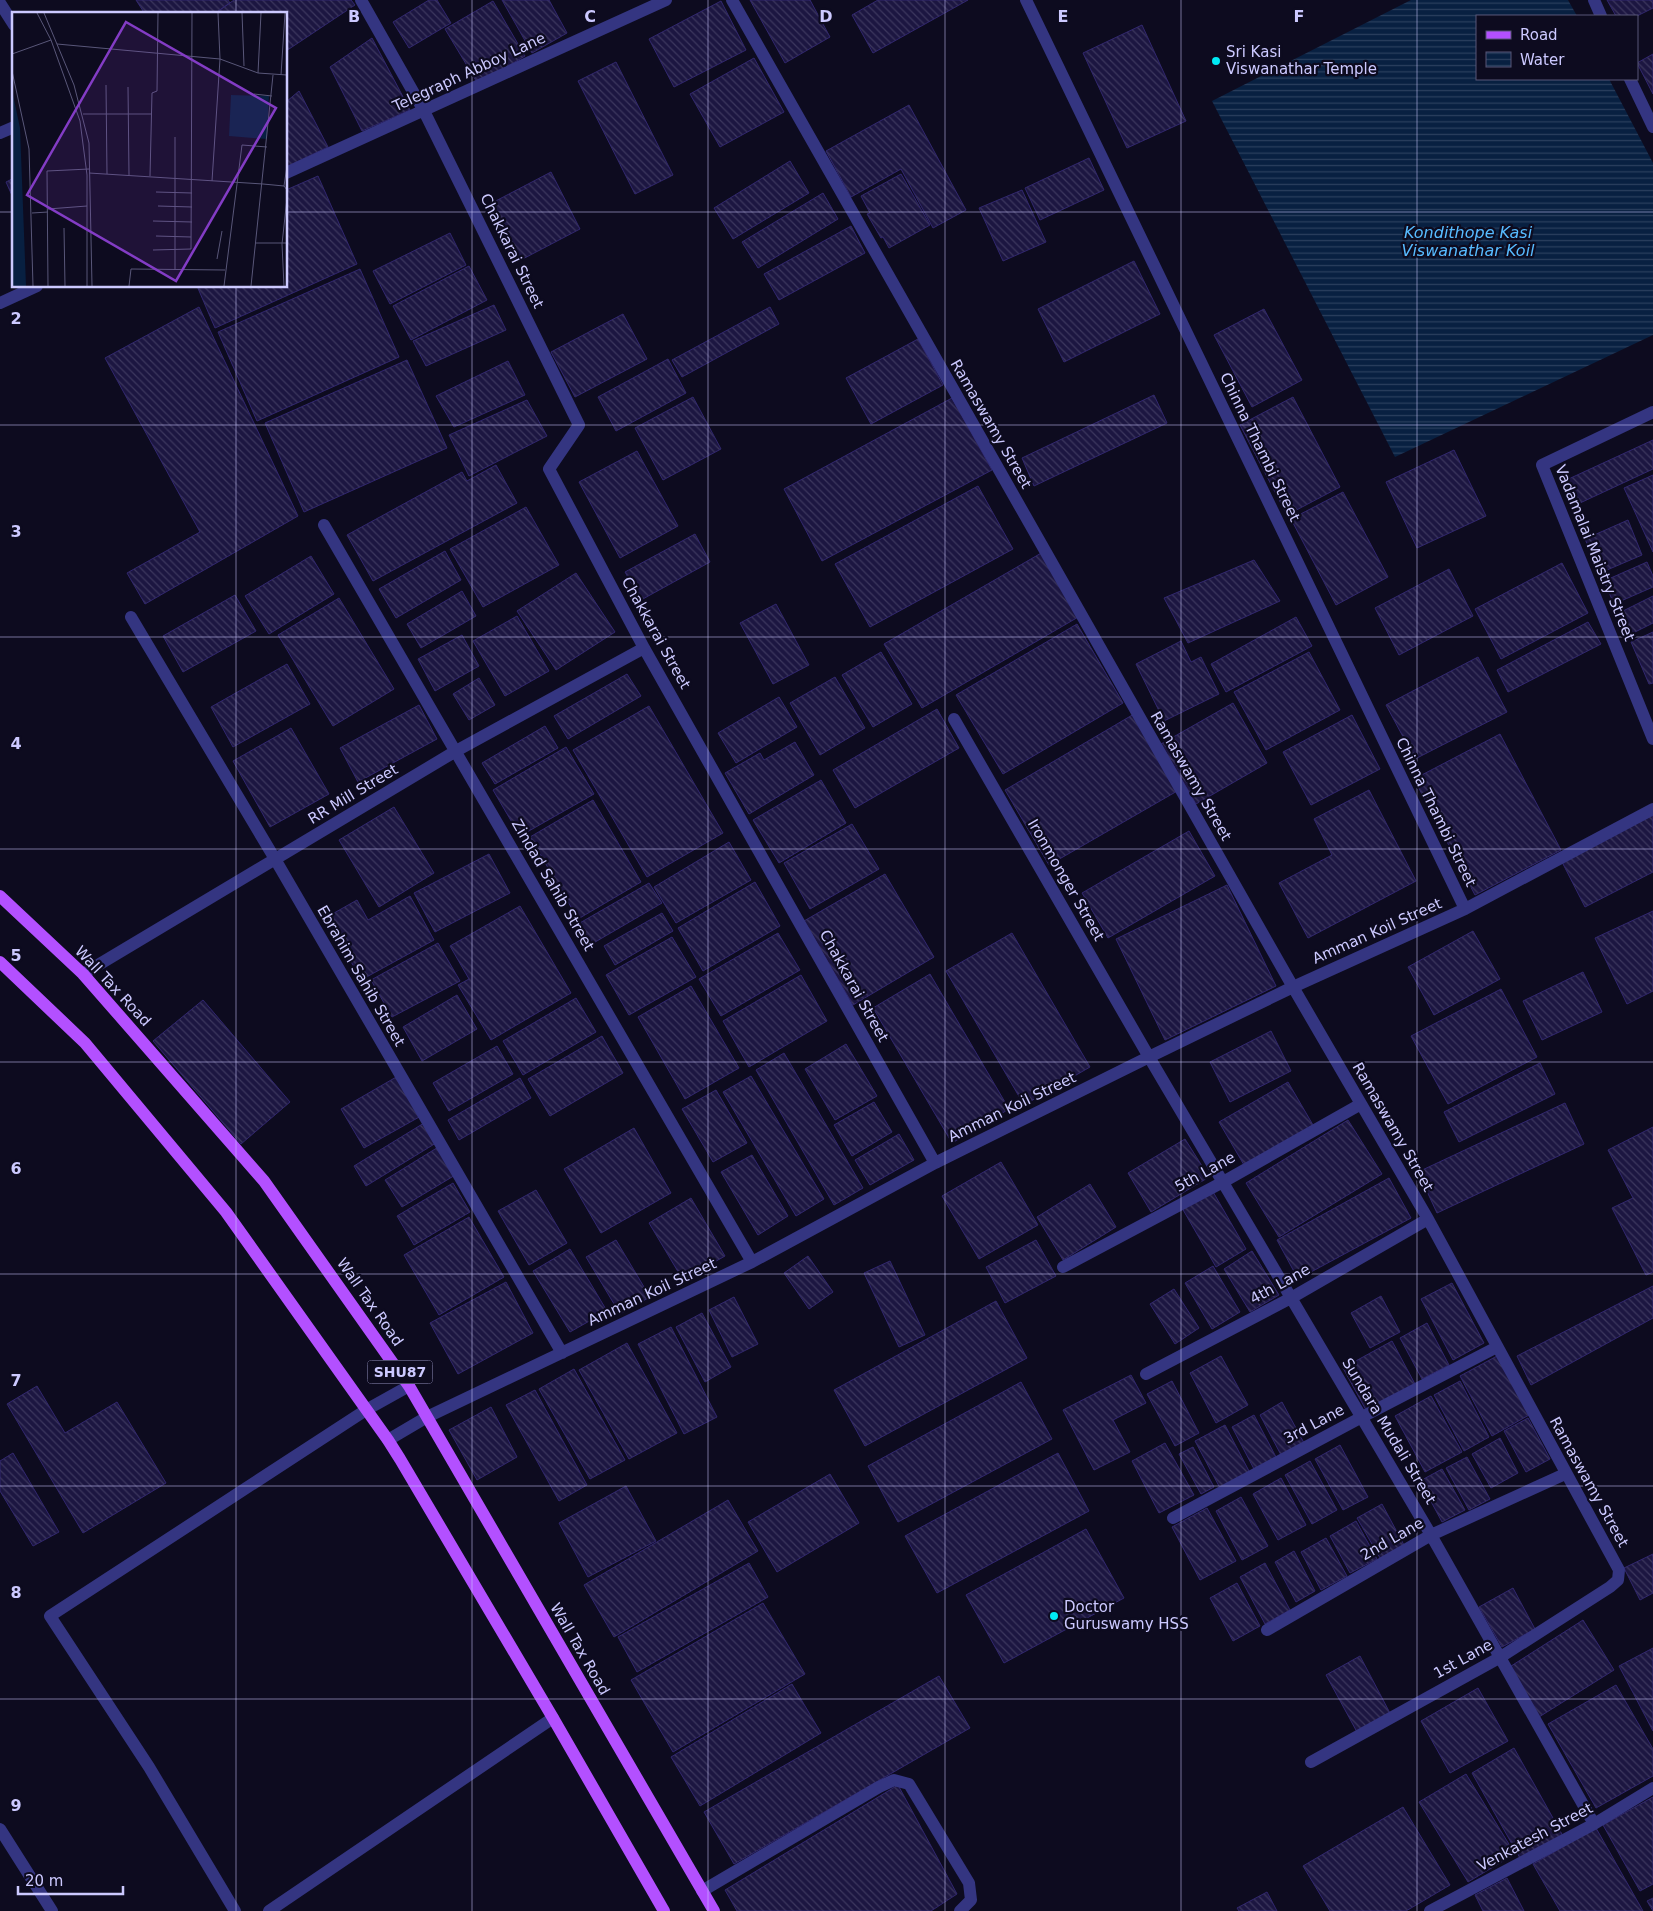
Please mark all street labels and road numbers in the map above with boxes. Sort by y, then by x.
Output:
street label: Telegraph Abboy Lane [389,29,548,116]
street label: Chakkarai Street [476,191,548,311]
street label: Ramaswamy Street [947,356,1035,492]
street label: Chinna Thambi Street [1216,370,1304,525]
street label: Vadamalai Maistry Street [1551,462,1639,644]
street label: Chakkarai Street [618,574,694,692]
street label: Ramaswamy Street [1147,708,1235,844]
street label: Chinna Thambi Street [1392,735,1480,890]
street label: RR Mill Street [305,760,401,828]
street label: Zindad Sahib Street [508,816,598,954]
street label: Ironmonger Street [1024,816,1108,944]
street label: Amman Koil Street [1309,894,1445,968]
street label: Ebrahim Sahib Street [313,902,409,1050]
street label: Chakkarai Street [816,927,892,1045]
street label: Wall Tax Road [71,942,155,1030]
street label: Ramaswamy Street [1349,1059,1437,1195]
street label: Amman Koil Street [945,1068,1079,1146]
street label: 5th Lane [1172,1148,1238,1196]
street label: Amman Koil Street [585,1254,719,1330]
street label: Wall Tax Road [333,1255,407,1349]
street label: 4th Lane [1247,1260,1313,1308]
street label: Sundara Mudali Street [1338,1355,1440,1507]
road number: SHU87 [368,1360,432,1384]
street label: 3rd Lane [1281,1401,1347,1447]
street label: Ramaswamy Street [1546,1414,1632,1550]
street label: 2nd Lane [1357,1514,1427,1564]
street label: Wall Tax Road [546,1600,614,1698]
street label: 1st Lane [1431,1636,1495,1682]
street label: Venkatesh Street [1474,1799,1596,1875]

